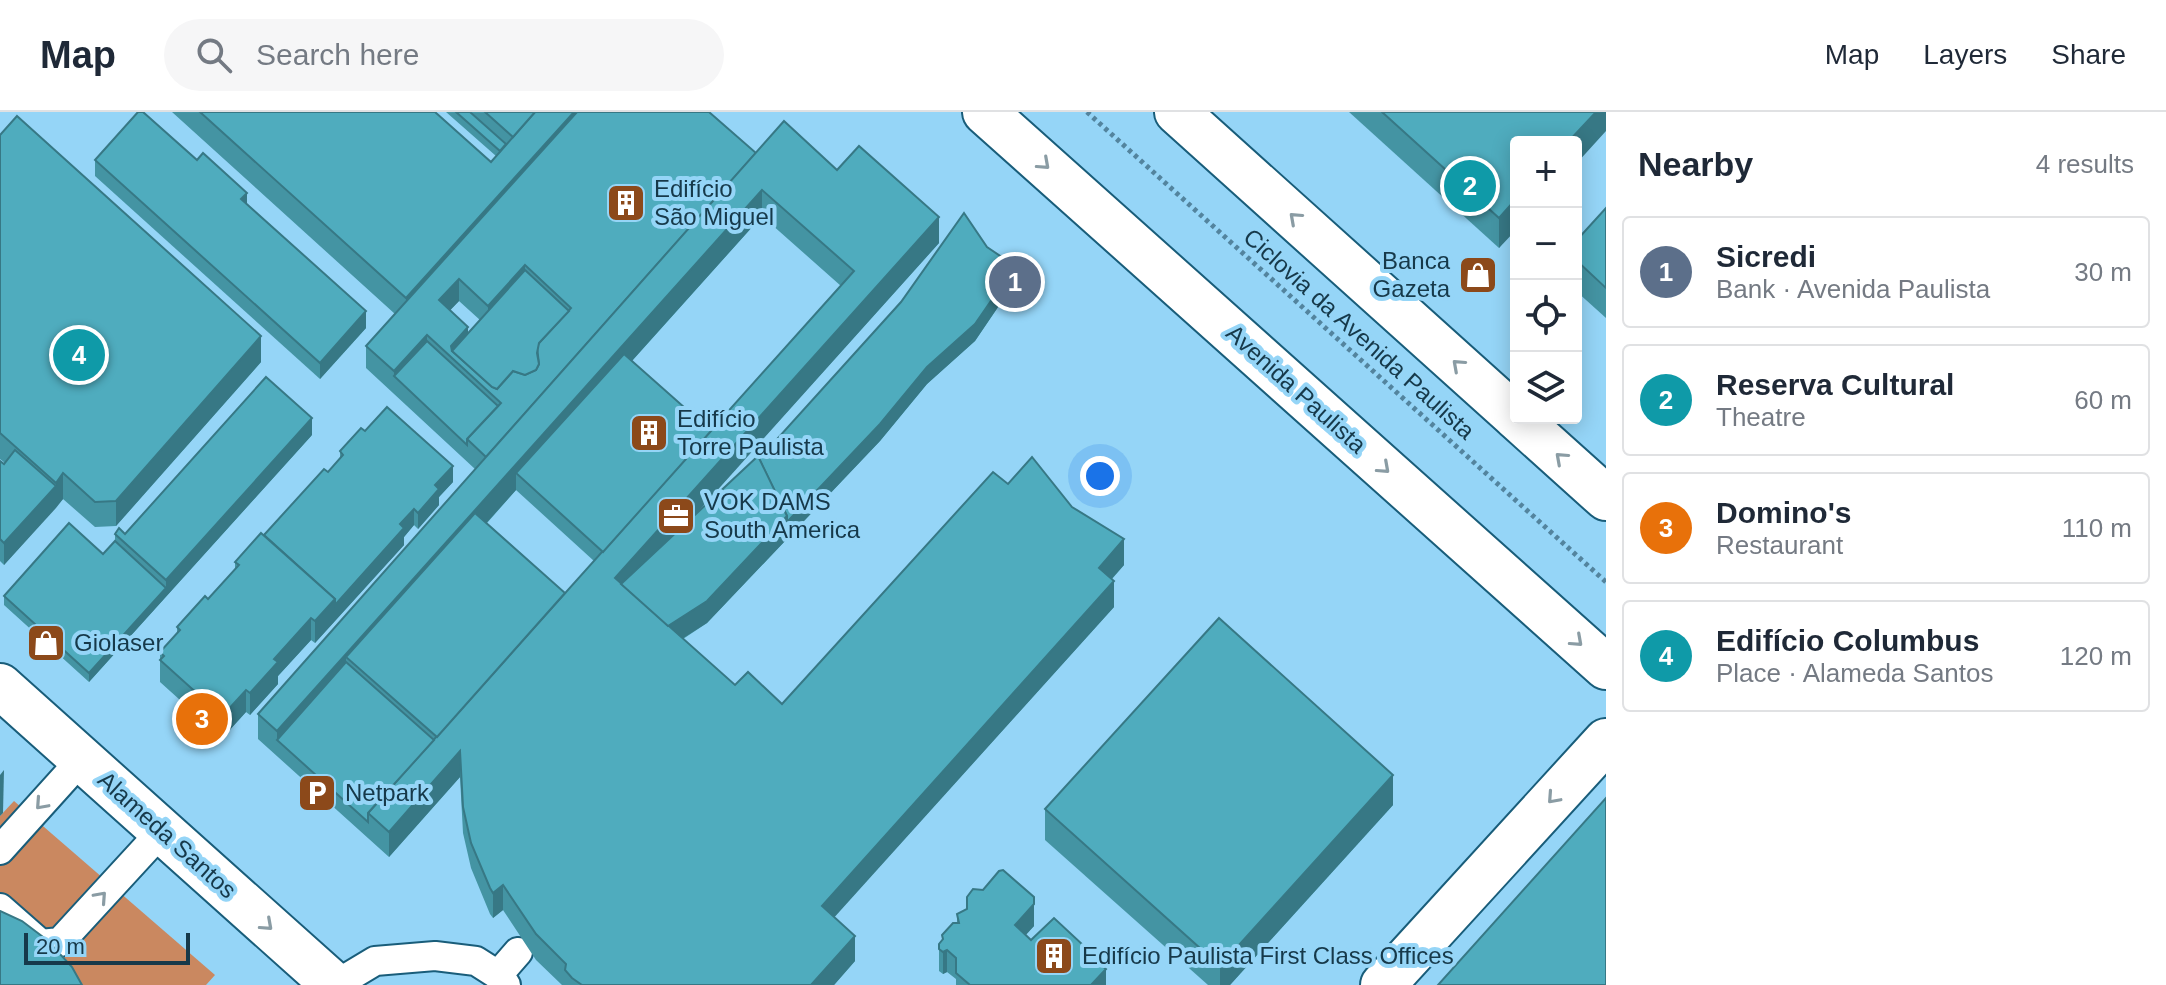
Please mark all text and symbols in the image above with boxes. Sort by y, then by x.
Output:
search box [164,19,724,91]
icon: search [192,33,236,77]
text: Map [40,34,116,76]
text: Search here [256,38,419,71]
text: Map [1825,39,1879,70]
text: Layers [1923,39,2007,70]
text: Share [2051,39,2126,70]
map controls [1510,136,1582,424]
button: + [1510,136,1582,208]
text: Nearby [1638,145,1753,183]
text: 4 results [2036,149,2134,179]
one-way arrow [1034,154,1049,169]
pin: 2 [1444,156,1496,216]
place label: Edifício São Miguel [654,175,774,230]
building icon: Edifício São Miguel [605,182,647,224]
button: − [1510,208,1582,280]
one-way arrow [1289,213,1304,228]
street label: Ciclovia da Avenida Paulista [1237,222,1481,446]
text: Sicredi [1716,240,1816,273]
place label: Banca Gazeta [1373,247,1451,302]
pin: 1 [989,252,1041,312]
shop icon: Banca Gazeta [1457,254,1499,296]
text: 1 [1659,257,1673,287]
text: 30 m [2074,257,2132,287]
text: Bank · Avenida Paulista [1716,274,1990,304]
button: locate [1510,280,1582,352]
street label: Avenida Paulista [1220,319,1372,459]
pin: 4 [53,325,105,385]
button: layers [1510,352,1582,424]
one-way arrow [1453,360,1467,375]
text: Reserva Cultural [1716,368,1954,401]
text: 2 [1659,385,1673,415]
text: 60 m [2074,385,2132,415]
text: Theatre [1716,402,1806,432]
place label: Edifício Torre Paulista [677,405,824,460]
building icon: Edifício Torre Paulista [628,412,670,454]
one-way arrow [1556,453,1571,468]
your location [1080,456,1120,496]
one-way arrow [1374,458,1389,473]
place label: VOK DAMS South America [704,488,861,543]
office icon: VOK DAMS South America [655,495,697,537]
text: Domino's [1716,496,1851,529]
text: 3 [1659,513,1673,543]
text: 110 m [2062,513,2132,543]
text: Restaurant [1716,530,1843,560]
shop icon: Giolaser [25,622,67,664]
text: Edifício Columbus [1716,624,1979,657]
place label: Giolaser [74,629,163,656]
one-way arrow [1568,631,1583,646]
text: 4 [1659,641,1673,671]
text: 120 m [2060,641,2132,671]
text: Place · Alameda Santos [1716,658,1994,688]
pin: 3 [176,689,228,749]
street label: Alameda Santos [93,766,242,904]
parking icon: Netpark [296,772,338,814]
place label: Netpark [345,779,430,806]
one-way arrow [1549,789,1563,804]
one-way arrow [36,795,50,809]
one-way arrow [91,892,105,907]
one-way arrow [258,915,272,930]
scale bar [24,929,190,965]
text: 20 m [36,934,85,959]
building icon: Edifício Paulista First Class Offices [1033,935,1075,977]
place label: Edifício Paulista First Class Offices [1082,942,1454,969]

